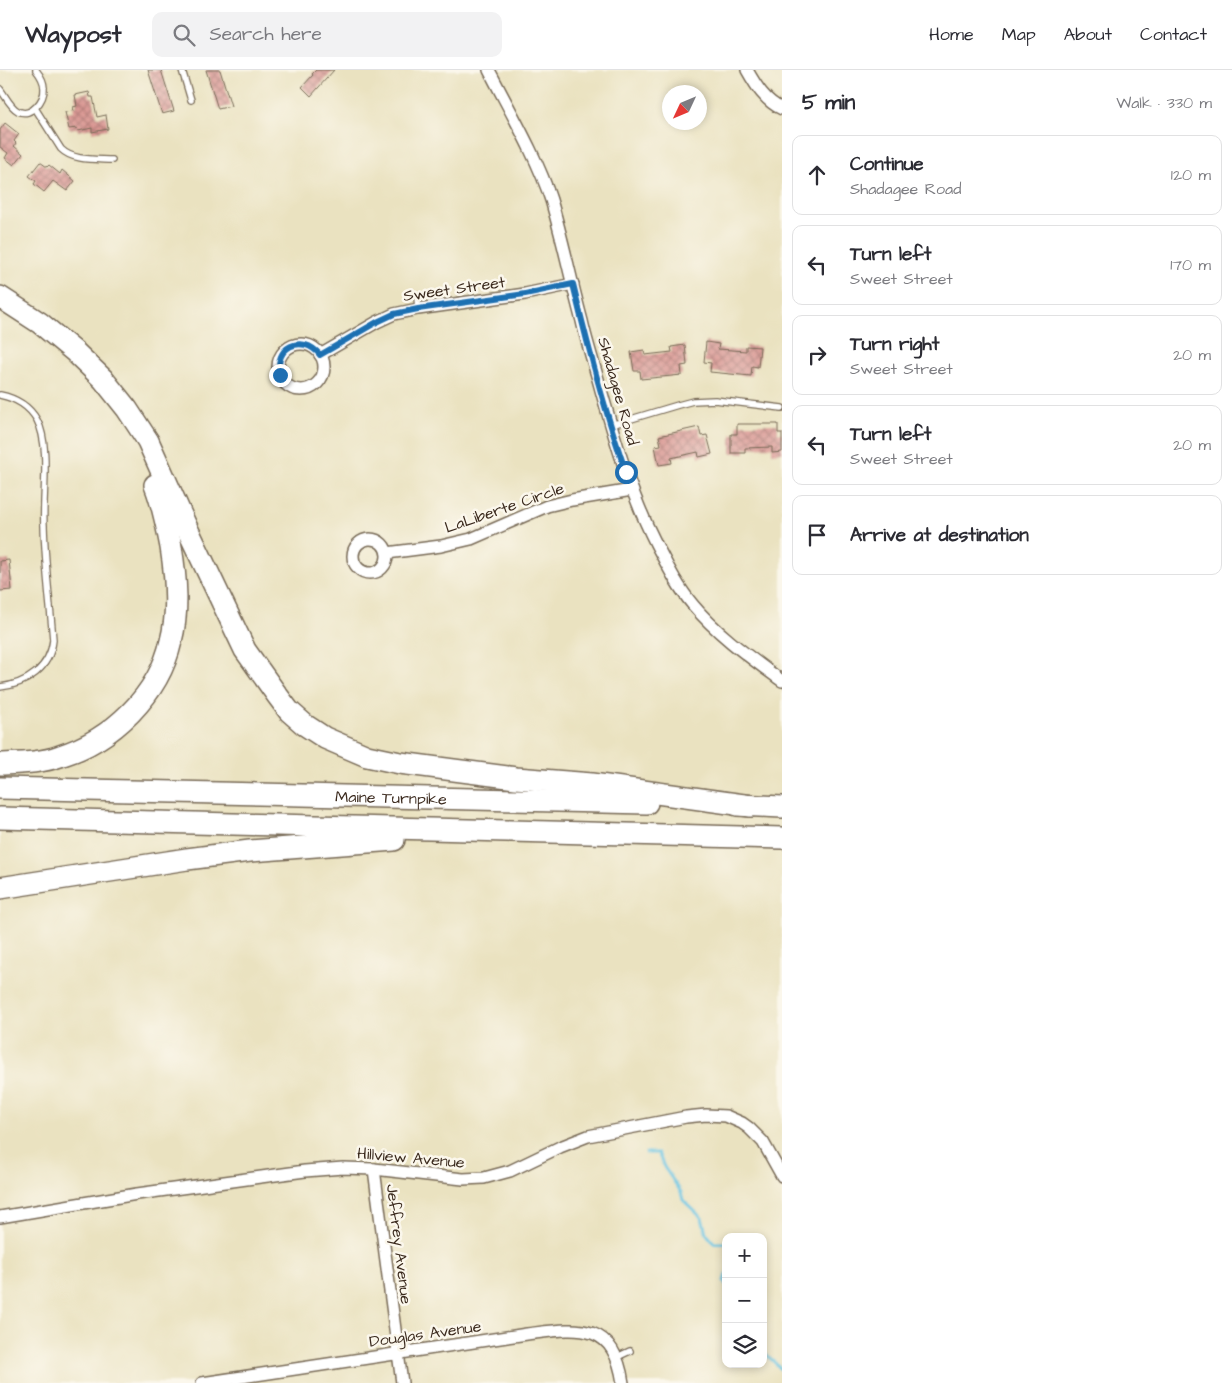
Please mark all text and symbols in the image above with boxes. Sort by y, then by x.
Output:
search box [152,12,502,57]
text: Waypost [25,18,122,52]
icon: search [170,21,198,49]
text: Search here [210,21,322,48]
text: Home [929,22,974,47]
text: Map [1002,22,1036,47]
text: About [1064,22,1112,47]
text: Contact [1140,22,1207,47]
north arrow [662,85,707,130]
text: 5 min [802,88,855,117]
text: Walk · 330 m [1116,92,1212,114]
text: Continue [850,151,924,178]
icon: ahead [803,161,831,189]
text: 120 m [1171,164,1211,186]
text: Shadagee Road [850,178,961,200]
text: Turn left [850,241,931,268]
icon: left [803,251,831,279]
text: 170 m [1170,254,1211,276]
text: Sweet Street [850,268,953,290]
street label: Sweet Street [402,271,507,307]
text: Turn right [850,331,939,358]
street label: Shadagee Road [591,335,644,448]
icon: right [803,341,831,369]
text: 20 m [1173,344,1211,366]
text: Sweet Street [850,358,953,380]
route end [269,364,292,387]
text: Turn left [850,421,931,448]
icon: left [803,431,831,459]
text: 20 m [1173,434,1211,456]
text: Sweet Street [850,448,953,470]
route start [615,461,638,484]
street label: LaLiberte Circle [442,477,567,539]
icon: arrive [803,521,831,549]
text: Arrive at destination [850,522,1029,549]
street label: Maine Turnpike [335,786,447,810]
street label: Hillview Avenue [356,1142,466,1174]
street label: Jeffrey Avenue [380,1183,417,1306]
map controls [722,1233,767,1368]
button: + [722,1233,767,1278]
button: − [722,1278,767,1323]
street label: Douglas Avenue [368,1315,483,1354]
button: layers [722,1323,767,1368]

